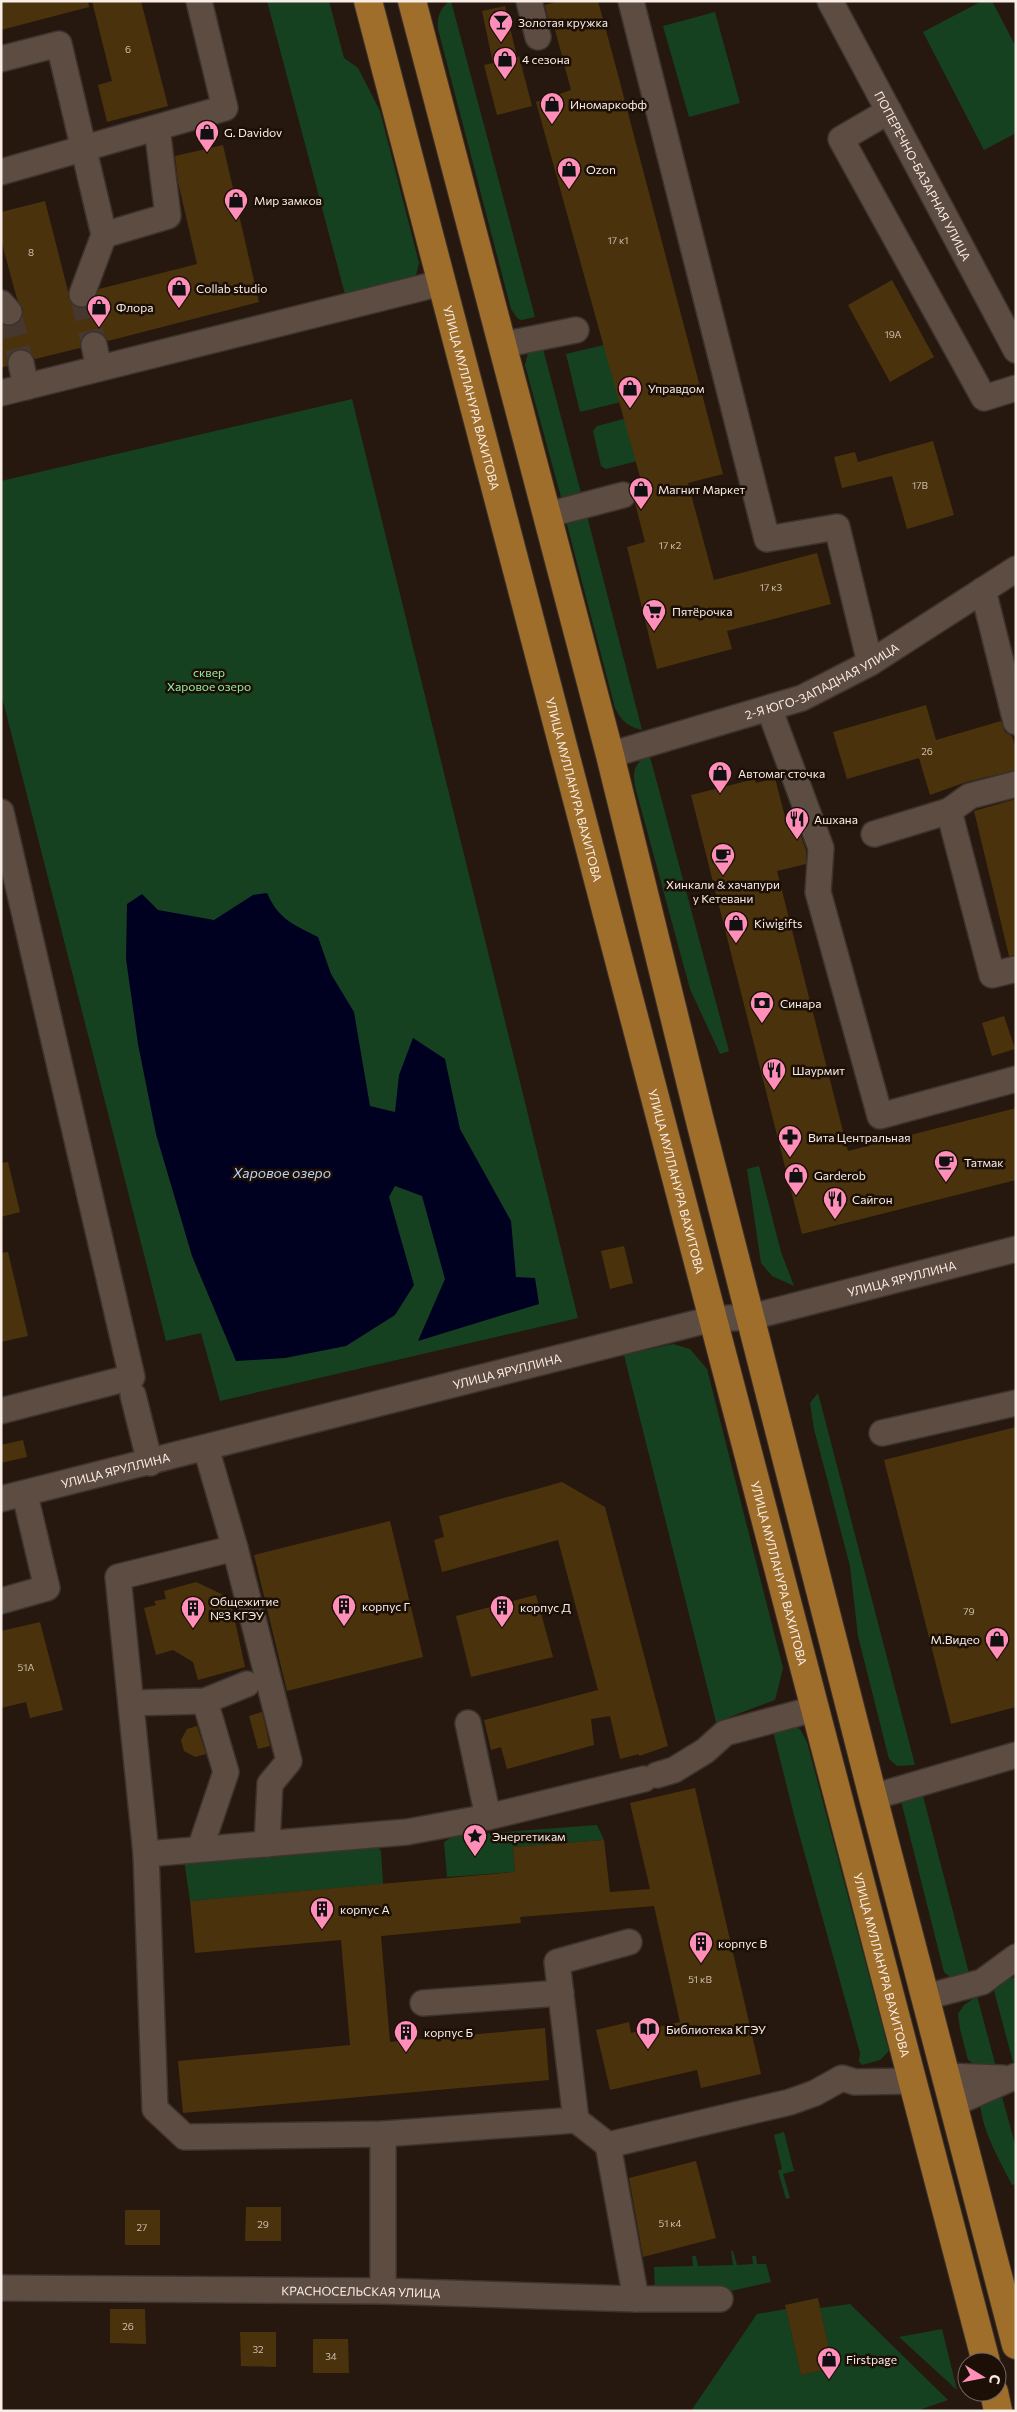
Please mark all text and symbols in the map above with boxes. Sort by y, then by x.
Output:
bar icon: Золотая кружка [488,9,514,43]
place label: Золотая кружка [518,15,608,29]
house number: 6 [125,43,131,55]
shop icon: 4 сезона [492,46,518,80]
place label: 4 сезона [522,52,570,66]
street label: ПОПЕРЕЧНО-БАЗАРНАЯ УЛИЦА [872,89,974,263]
shop icon: Иномаркофф [539,91,565,125]
place label: Иномаркофф [570,97,647,111]
shop icon: G. Davidov [194,119,220,153]
place label: G. Davidov [224,125,282,139]
shop icon: Ozon [556,156,582,190]
place label: Ozon [586,162,616,176]
shop icon: Мир замков [223,187,249,221]
place label: Мир замков [254,193,322,207]
house number: 17 к1 [607,234,629,246]
house number: 8 [28,246,34,258]
shop icon: Collab studio [166,275,192,309]
place label: Collab studio [196,281,267,295]
shop icon: Флора [86,294,112,328]
place label: Флора [116,300,154,314]
street label: УЛИЦА МУЛЛАНУРА ВАХИТОВА [441,304,503,491]
house number: 19А [884,328,902,340]
shop icon: Управдом [617,375,643,409]
place label: Управдом [648,381,705,395]
shop icon: Магнит Маркет [628,476,654,510]
house number: 17В [912,479,929,491]
place label: Магнит Маркет [658,482,746,496]
house number: 17 к2 [659,539,682,551]
house number: 17 к3 [760,581,783,593]
supermarket icon: Пятёрочка [641,598,667,632]
place label: Пятёрочка [672,604,732,618]
street label: 2-Я ЮГО-ЗАПАДНАЯ УЛИЦА [743,640,901,722]
park label: сквер Харовое озеро [167,665,251,693]
street label: УЛИЦА МУЛЛАНУРА ВАХИТОВА [544,696,605,883]
house number: 26 [921,745,933,757]
shop icon: Автомаг сточка [707,760,733,794]
place label: Автомаг сточка [738,766,825,780]
restaurant icon: Ашхана [784,806,810,840]
place label: Ашхана [814,812,858,826]
cafe icon: Хинкали & хачапури у Кетевани [710,842,736,876]
place label: Хинкали & хачапури у Кетевани [666,877,780,905]
shop icon: Kiwigifts [723,910,749,944]
place label: Kiwigifts [754,916,803,930]
bank icon: Синара [749,990,775,1024]
place label: Синара [780,996,821,1010]
restaurant icon: Шаурмит [761,1057,787,1091]
place label: Шаурмит [792,1063,845,1077]
street label: УЛИЦА МУЛЛАНУРА ВАХИТОВА [646,1088,708,1275]
pharmacy icon: Вита Центральная [777,1124,803,1158]
place label: Вита Центральная [808,1130,910,1144]
cafe icon: Татмак [933,1149,959,1183]
place label: Татмак [964,1155,1004,1169]
shop icon: Garderob [783,1162,809,1196]
water label: Харовое озеро [232,1164,331,1181]
place label: Garderob [814,1168,866,1182]
restaurant icon: Сайгон [822,1186,848,1220]
place label: Сайгон [852,1192,893,1206]
street label: УЛИЦА ЯРУЛЛИНА [846,1258,957,1299]
street label: УЛИЦА ЯРУЛЛИНА [451,1350,563,1391]
street label: УЛИЦА ЯРУЛЛИНА [60,1450,171,1491]
street label: УЛИЦА МУЛЛАНУРА ВАХИТОВА [749,1479,810,1667]
building icon: корпус Г [331,1593,357,1627]
place label: Общежитие №3 КГЭУ [210,1594,279,1622]
building icon: корпус Д [489,1594,515,1628]
building icon: Общежитие №3 КГЭУ [180,1595,206,1629]
place label: корпус Г [362,1599,410,1613]
place label: корпус Д [520,1600,571,1614]
house number: 79 [963,1605,975,1617]
shop icon: М.Видео [984,1626,1010,1660]
place label: М.Видео [931,1632,980,1646]
house number: 51А [18,1661,35,1673]
place icon: Энергетикам [462,1823,488,1857]
place label: Энергетикам [492,1829,566,1843]
street label: УЛИЦА МУЛЛАНУРА ВАХИТОВА [851,1871,913,2059]
building icon: корпус А [309,1896,335,1930]
place label: корпус А [340,1902,390,1916]
building icon: корпус В [688,1930,714,1964]
place label: корпус В [718,1936,767,1950]
house number: 51 кВ [688,1973,712,1985]
library icon: Библиотека КГЭУ [635,2016,661,2050]
building icon: корпус Б [393,2019,419,2053]
place label: Библиотека КГЭУ [666,2022,766,2036]
place label: корпус Б [424,2025,473,2039]
house number: 51 к4 [658,2217,682,2229]
house number: 29 [257,2218,269,2230]
house number: 27 [137,2221,147,2233]
street label: КРАСНОСЕЛЬСКАЯ УЛИЦА [281,2283,441,2300]
house number: 26 [122,2320,134,2332]
house number: 32 [252,2343,264,2355]
shop icon: Firstpage [816,2346,842,2380]
house number: 34 [325,2350,337,2362]
place label: Firstpage [846,2352,897,2366]
north arrow [957,2352,1007,2402]
text: С [986,2373,1004,2386]

